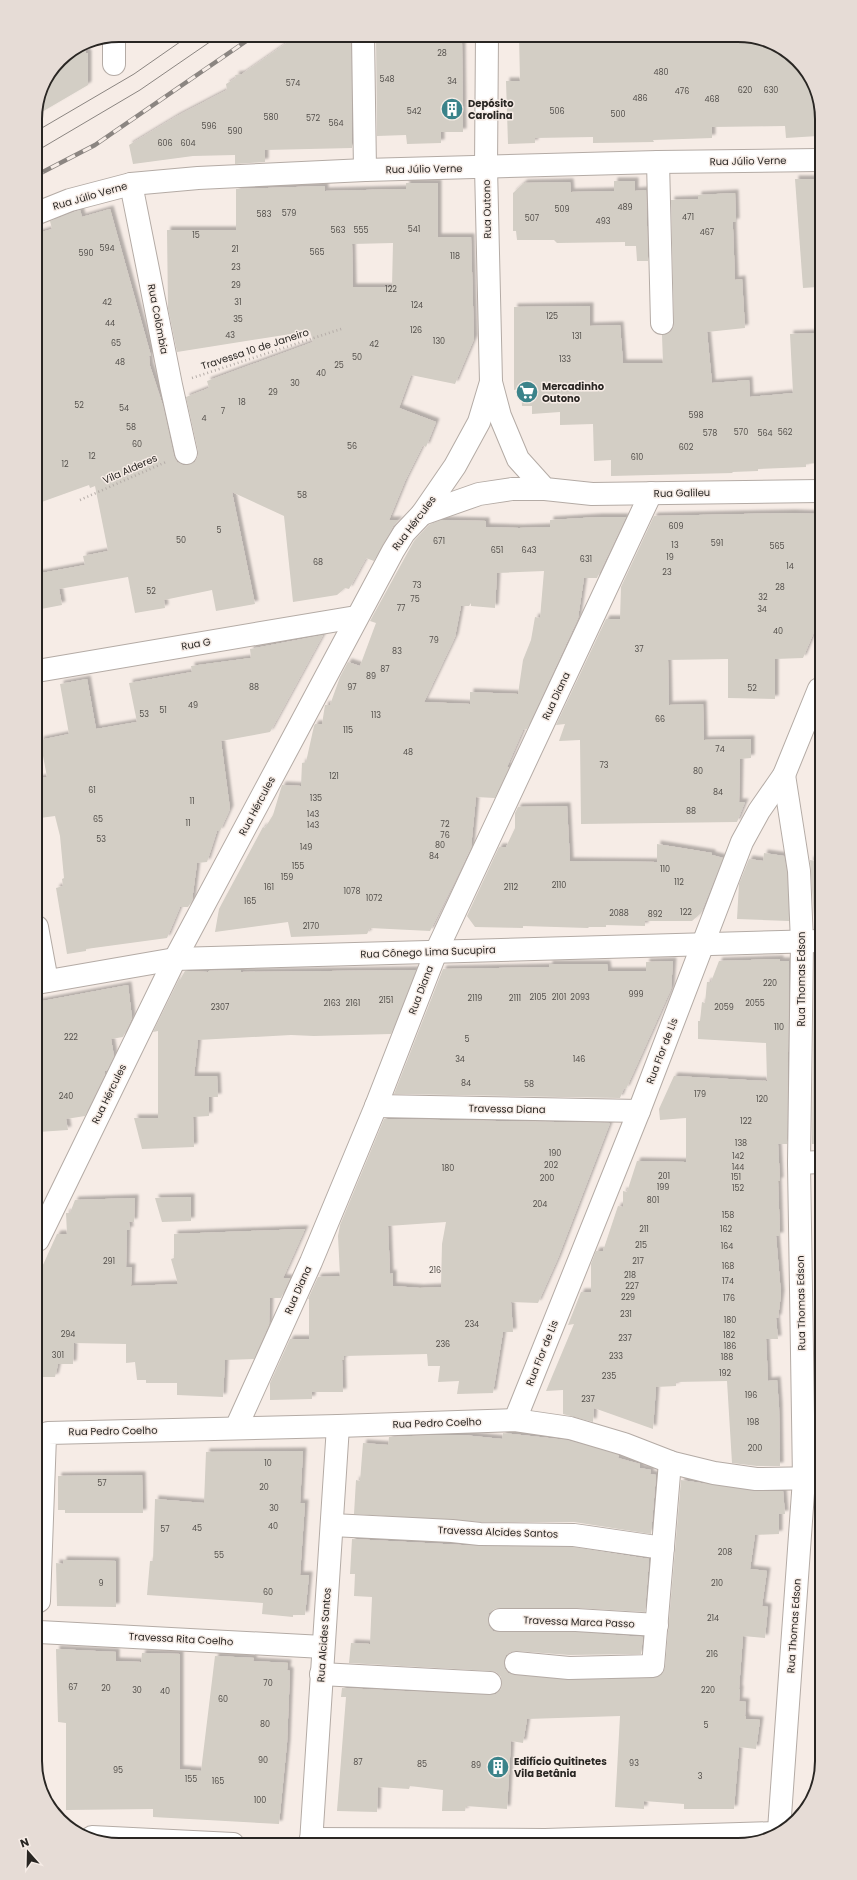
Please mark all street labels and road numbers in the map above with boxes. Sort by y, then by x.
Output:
street label: Rua Júlio Verne [709,153,787,169]
street label: Rua Júlio Verne [385,161,463,177]
street label: Rua Júlio Verne [51,178,129,214]
street label: Rua Outono [479,179,495,239]
street label: Rua Colômbia [144,283,172,355]
street label: Travessa 10 de Janeiro [199,324,311,374]
street label: Vila Alderes [100,450,160,488]
street label: Rua Galileu [654,485,710,501]
street label: Rua Hércules [388,492,440,554]
street label: Rua G [180,634,212,654]
street label: Rua Diana [538,670,574,722]
street label: Rua Hércules [235,774,279,838]
street label: Rua Thomas Edson [794,932,809,1026]
street label: Rua Cônego Lima Sucupira [360,942,496,962]
street label: Rua Diana [405,963,437,1017]
street label: Rua Flor de Lis [642,1016,682,1086]
street label: Rua Hércules [88,1061,130,1127]
street label: Travessa Diana [468,1101,546,1117]
street label: Rua Thomas Edson [793,1255,809,1351]
street label: Rua Diana [281,1263,315,1317]
street label: Rua Flor de Lis [522,1318,562,1388]
street label: Rua Pedro Coelho [392,1414,482,1432]
street label: Rua Pedro Coelho [68,1423,158,1439]
street label: Travessa Alcides Santos [438,1522,558,1542]
street label: Rua Thomas Edson [783,1578,805,1674]
street label: Rua Alcides Santos [313,1587,335,1683]
street label: Travessa Marca Passo [523,1613,635,1631]
street label: Travessa Rita Coelho [128,1629,234,1649]

